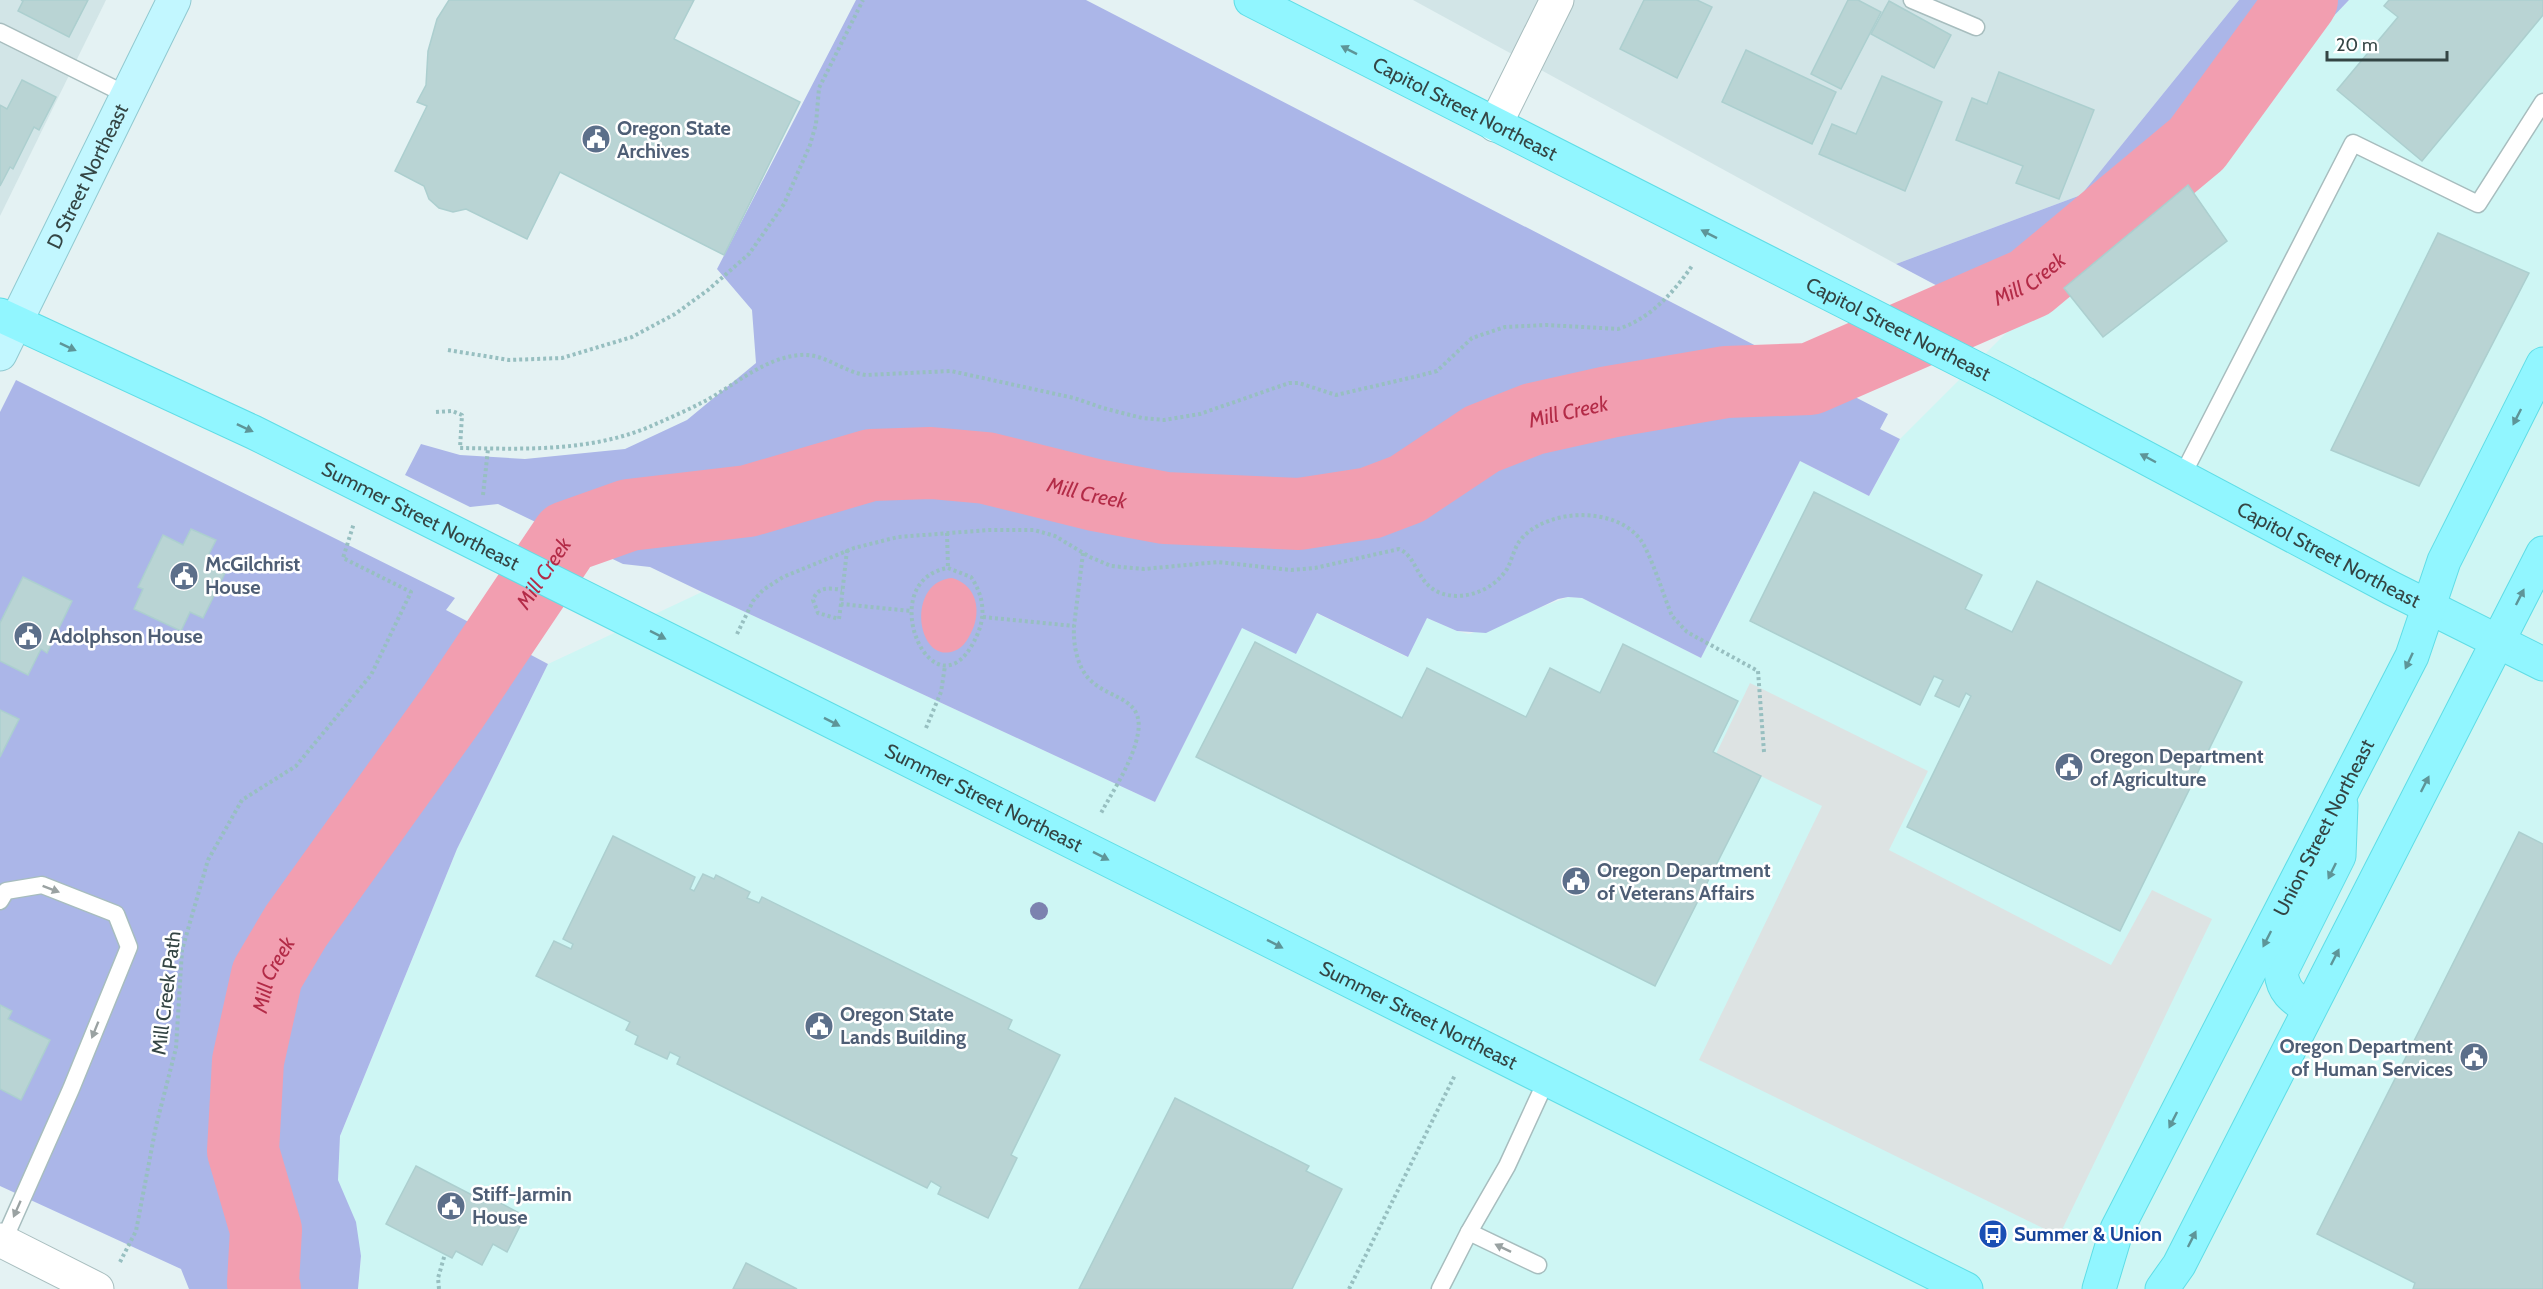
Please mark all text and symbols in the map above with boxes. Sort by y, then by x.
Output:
scale bar [2327,24,2447,62]
text: 20 m [2336,34,2378,56]
one-way arrow [1340,45,1357,55]
street label: Capitol Street Northeast [1369,52,1561,166]
street label: D Street Northeast [42,100,133,253]
place label: Oregon State Archives [617,116,731,163]
public building icon: Oregon State Archives [580,123,612,155]
one-way arrow [1701,230,1718,239]
water label: Mill Creek [1988,246,2071,310]
street label: Capitol Street Northeast [1802,272,1995,386]
one-way arrow [59,343,76,352]
water label: Mill Creek [1525,390,1611,432]
one-way arrow [2512,408,2521,425]
one-way arrow [237,424,254,433]
one-way arrow [2139,453,2156,463]
street label: Summer Street Northeast [318,456,523,575]
water label: Mill Creek [1044,471,1130,513]
street label: Capitol Street Northeast [2233,496,2424,613]
water label: Mill Creek [510,531,576,614]
place label: McGilchrist House [205,552,300,599]
public building icon: McGilchrist House [168,560,200,592]
one-way arrow [2515,588,2525,605]
public building icon: Adolphson House [12,620,44,652]
place label: Adolphson House [49,624,203,648]
one-way arrow [649,629,667,639]
one-way arrow [2404,653,2413,670]
one-way arrow [824,717,841,727]
street label: Union Street Northeast [2268,735,2379,920]
street label: Summer Street Northeast [881,738,1087,857]
place label: Oregon Department of Agriculture [2090,744,2264,791]
public building icon: Oregon Department of Agriculture [2053,751,2085,783]
one-way arrow [2420,775,2430,792]
one-way arrow [1092,852,1109,861]
place label: Oregon Department of Veterans Affairs [1597,858,1771,905]
one-way arrow [2327,862,2337,880]
public building icon: Oregon Department of Veterans Affairs [1560,865,1592,897]
one-way arrow [42,884,60,894]
street label: Mill Creek Path [147,930,185,1056]
one-way arrow [2262,930,2272,947]
water label: Mill Creek [246,931,300,1016]
one-way arrow [1266,938,1284,948]
one-way arrow [2331,948,2340,965]
street label: Summer Street Northeast [1316,956,1522,1075]
place label: Oregon State Lands Building [840,1002,966,1049]
public building icon: Oregon State Lands Building [803,1010,835,1042]
one-way arrow [90,1021,99,1039]
place label: Oregon Department of Human Services [2279,1034,2453,1081]
public building icon: Oregon Department of Human Services [2458,1041,2490,1073]
one-way arrow [2168,1112,2178,1129]
place label: Stiff-Jarmin House [472,1182,572,1229]
public building icon: Stiff-Jarmin House [435,1190,467,1222]
one-way arrow [12,1200,22,1218]
bus stop icon: Summer & Union [1977,1218,2009,1250]
place label: Summer & Union [2014,1222,2162,1246]
one-way arrow [2186,1230,2196,1248]
one-way arrow [1495,1244,1512,1253]

